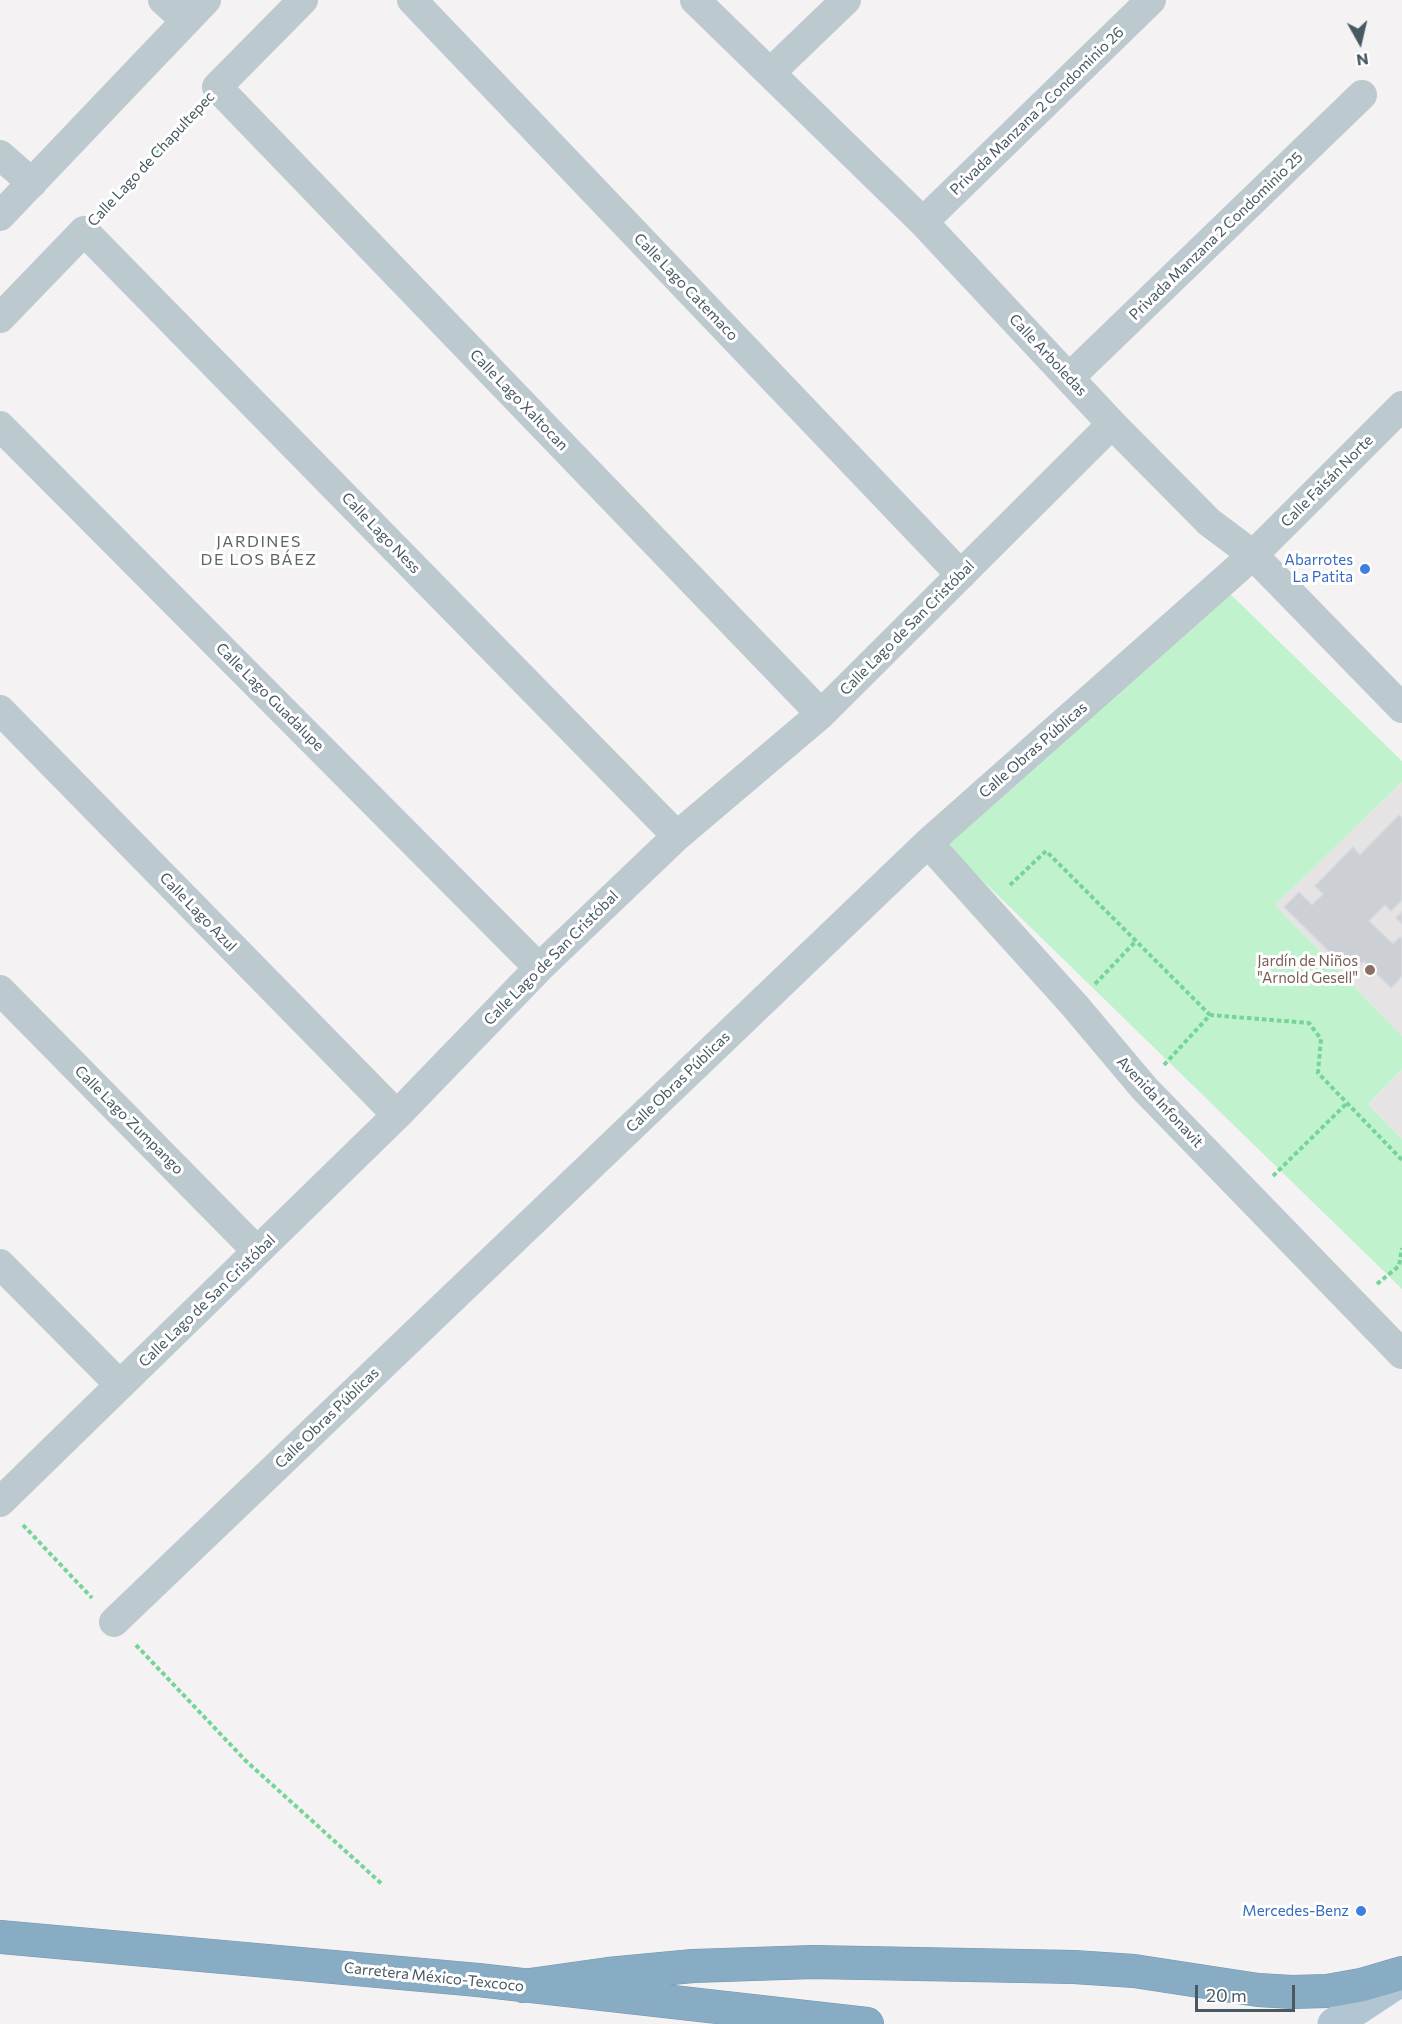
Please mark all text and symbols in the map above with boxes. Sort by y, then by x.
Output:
north arrow [1330,12,1390,72]
street label: Privada Manzana 2 Condominio 26 [946,23,1128,199]
text: N [1355,50,1370,71]
street label: Calle Lago de Chapultepec [84,88,218,230]
street label: Privada Manzana 2 Condominio 25 [1126,148,1306,324]
street label: Calle Lago Catemaco [630,230,742,344]
street label: Calle Arboledas [1005,310,1091,400]
street label: Calle Lago Xaltocan [466,346,572,454]
street label: Calle Faisán Norte [1277,431,1377,531]
street label: Calle Lago Ness [338,489,424,577]
district label: JARDINES DE LOS BÁEZ [201,532,317,570]
place label: Abarrotes La Patita [1285,551,1353,586]
street label: Calle Lago de San Cristóbal [836,557,978,699]
marker: Abarrotes La Patita [1358,562,1372,576]
street label: Calle Lago Guadalupe [212,639,328,755]
street label: Calle Obras Públicas [975,698,1091,802]
street label: Calle Lago Azul [156,869,240,955]
street label: Calle Lago de San Cristóbal [480,887,622,1029]
place label: Jardín de Niños "Arnold Gesell" [1257,952,1358,987]
marker: Jardín de Niños "Arnold Gesell" [1363,963,1377,977]
street label: Calle Obras Públicas [622,1028,734,1136]
street label: Avenida Infonavit [1113,1053,1207,1151]
street label: Calle Lago Zumpango [71,1062,187,1178]
street label: Calle Lago de San Cristóbal [135,1231,279,1371]
street label: Calle Obras Públicas [271,1364,383,1472]
place label: Mercedes-Benz [1242,1902,1349,1920]
marker: Mercedes-Benz [1354,1904,1368,1918]
street label: Carretera México-Texcoco [343,1959,525,1995]
scale bar [1198,1973,1298,2011]
text: 20 m [1206,1984,1247,2006]

